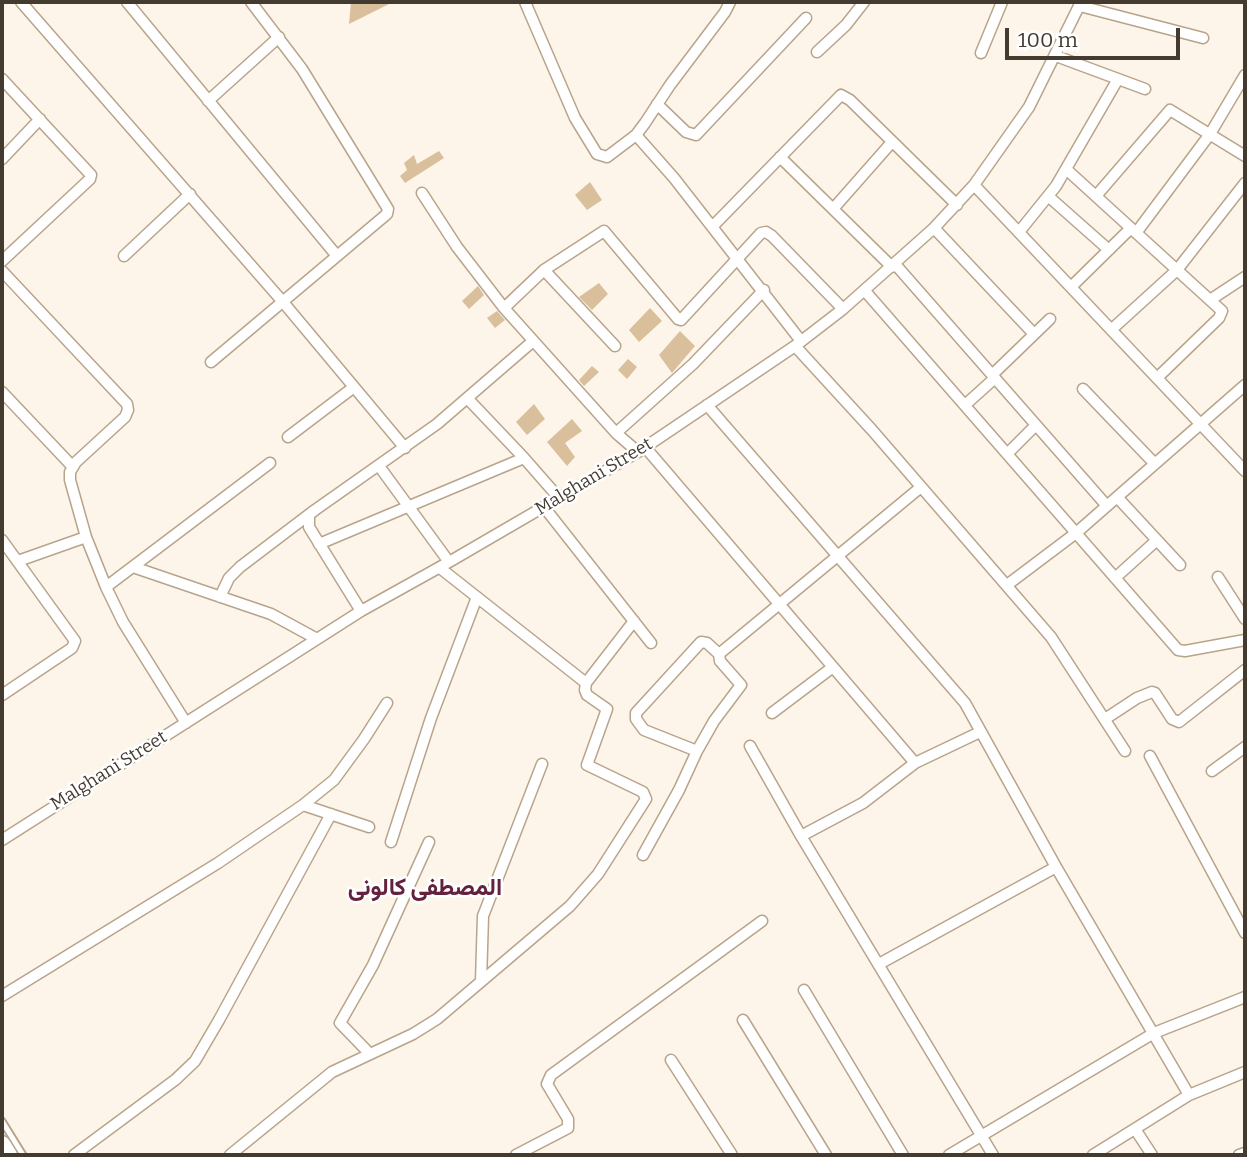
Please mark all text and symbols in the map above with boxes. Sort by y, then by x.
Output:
scale bar [1009,14,1184,58]
text: 100 m [1018,27,1078,53]
street label: Malghani Street [532,434,656,520]
street label: Malghani Street [47,727,171,815]
district label: المصطفی کالونی [348,874,502,902]

